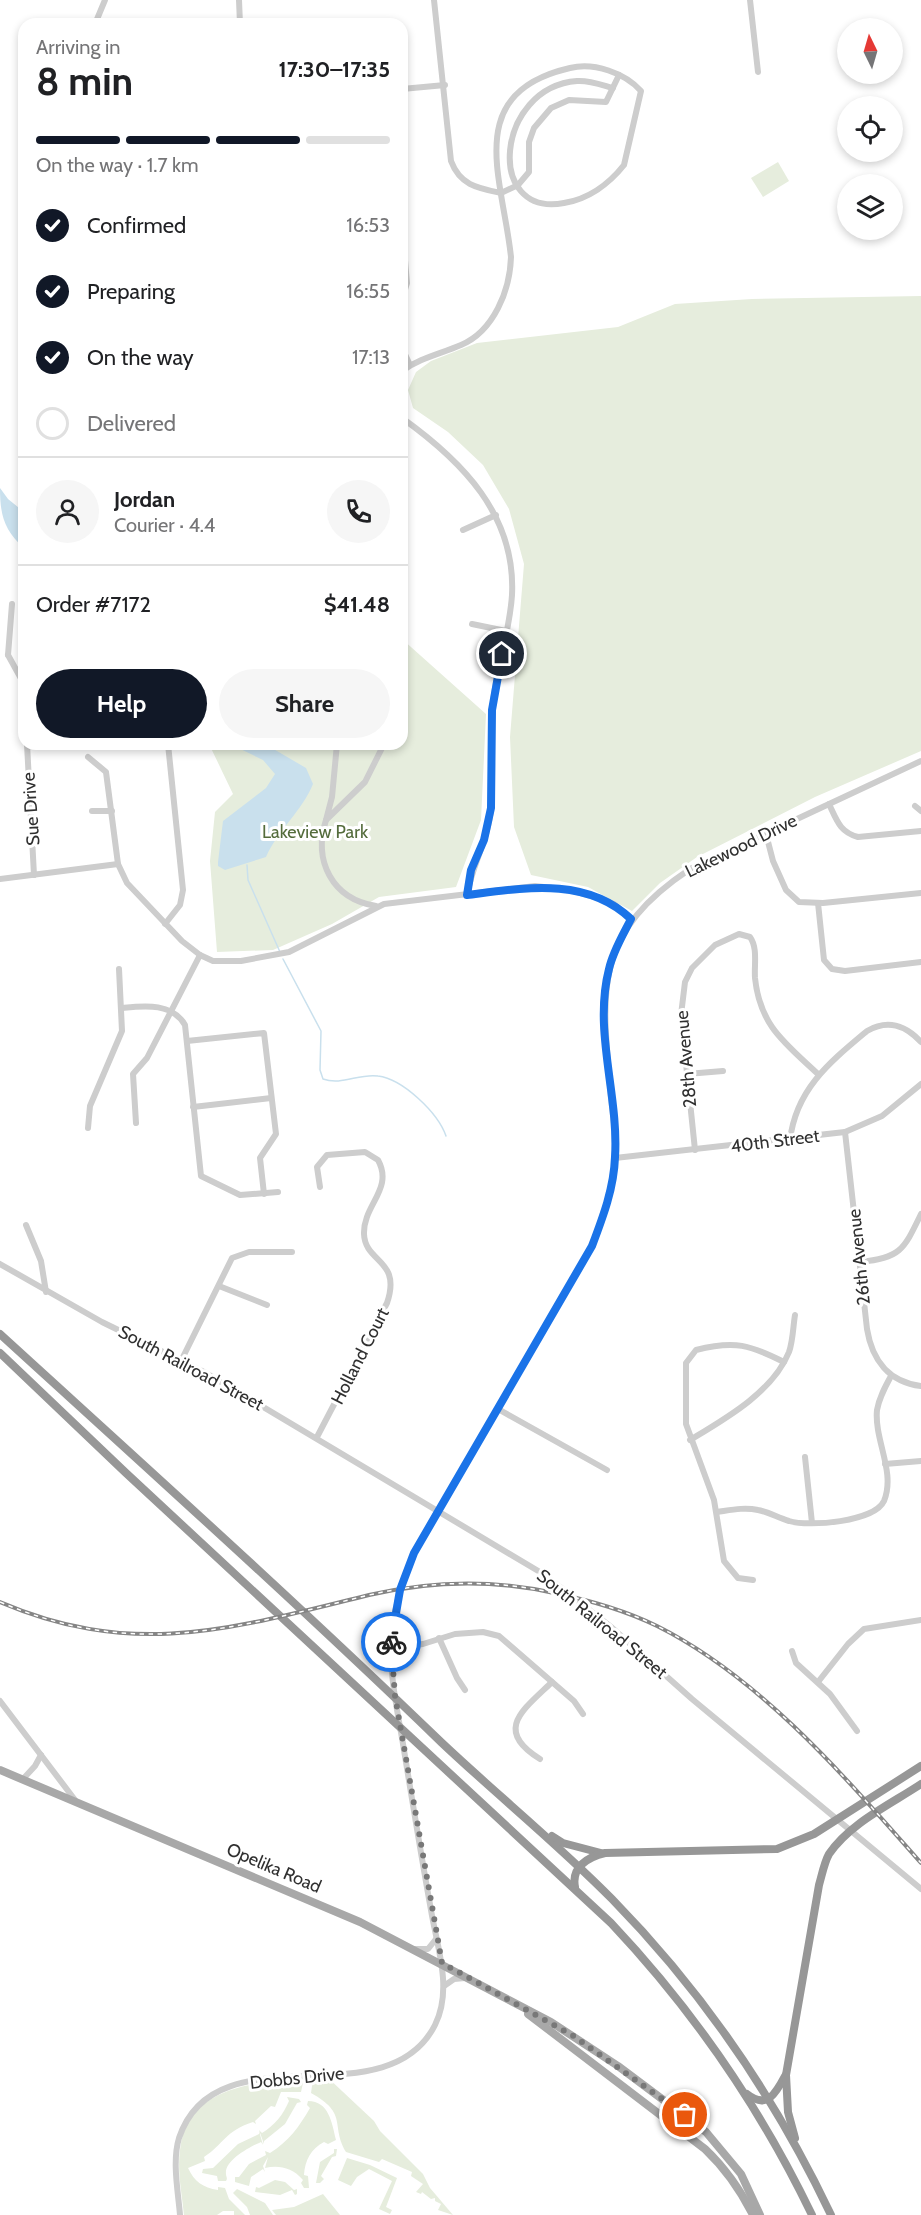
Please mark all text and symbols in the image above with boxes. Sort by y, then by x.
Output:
north arrow [837,18,903,84]
map controls [837,18,903,240]
text: Arriving in [36,35,120,59]
text: 17:30–17:35 [279,56,390,83]
text: 8 min [36,57,133,105]
button: locate [837,96,903,162]
text: On the way · 1.7 km [36,153,198,177]
button: layers [837,174,903,240]
icon: check [36,209,69,242]
text: Confirmed [87,212,186,239]
text: 16:53 [346,213,390,237]
icon: check [36,275,69,308]
text: Preparing [87,278,175,305]
text: 16:55 [346,279,390,303]
icon: check [36,341,69,374]
text: On the way [87,344,194,371]
text: 17:13 [352,345,390,369]
text: Delivered [87,410,176,437]
button: person [36,480,99,543]
button: phone [327,480,390,543]
text: Jordan [114,486,175,513]
text: Courier · 4.4 [114,513,215,537]
text: Order #7172 [36,591,151,618]
text: $41.48 [324,591,390,618]
pin [476,628,527,679]
icon: home [485,637,518,670]
button: Help [36,669,207,738]
button: Share [219,669,390,738]
street label: Sue Drive [17,772,45,846]
street label: Lakewood Drive [681,809,801,883]
park label: Lakeview Park [262,821,369,843]
street label: 28th Avenue [671,1010,701,1108]
street label: 40th Street [729,1125,821,1157]
street label: 26th Avenue [843,1208,875,1306]
street label: Holland Court [326,1304,394,1408]
street label: South Railroad Street [115,1320,267,1416]
street label: South Railroad Street [532,1565,672,1683]
courier [361,1612,421,1672]
icon: bike [375,1626,408,1659]
street label: Opelika Road [223,1838,325,1898]
street label: Dobbs Drive [249,2062,345,2094]
pin [659,2089,710,2140]
icon: bag [668,2098,701,2131]

